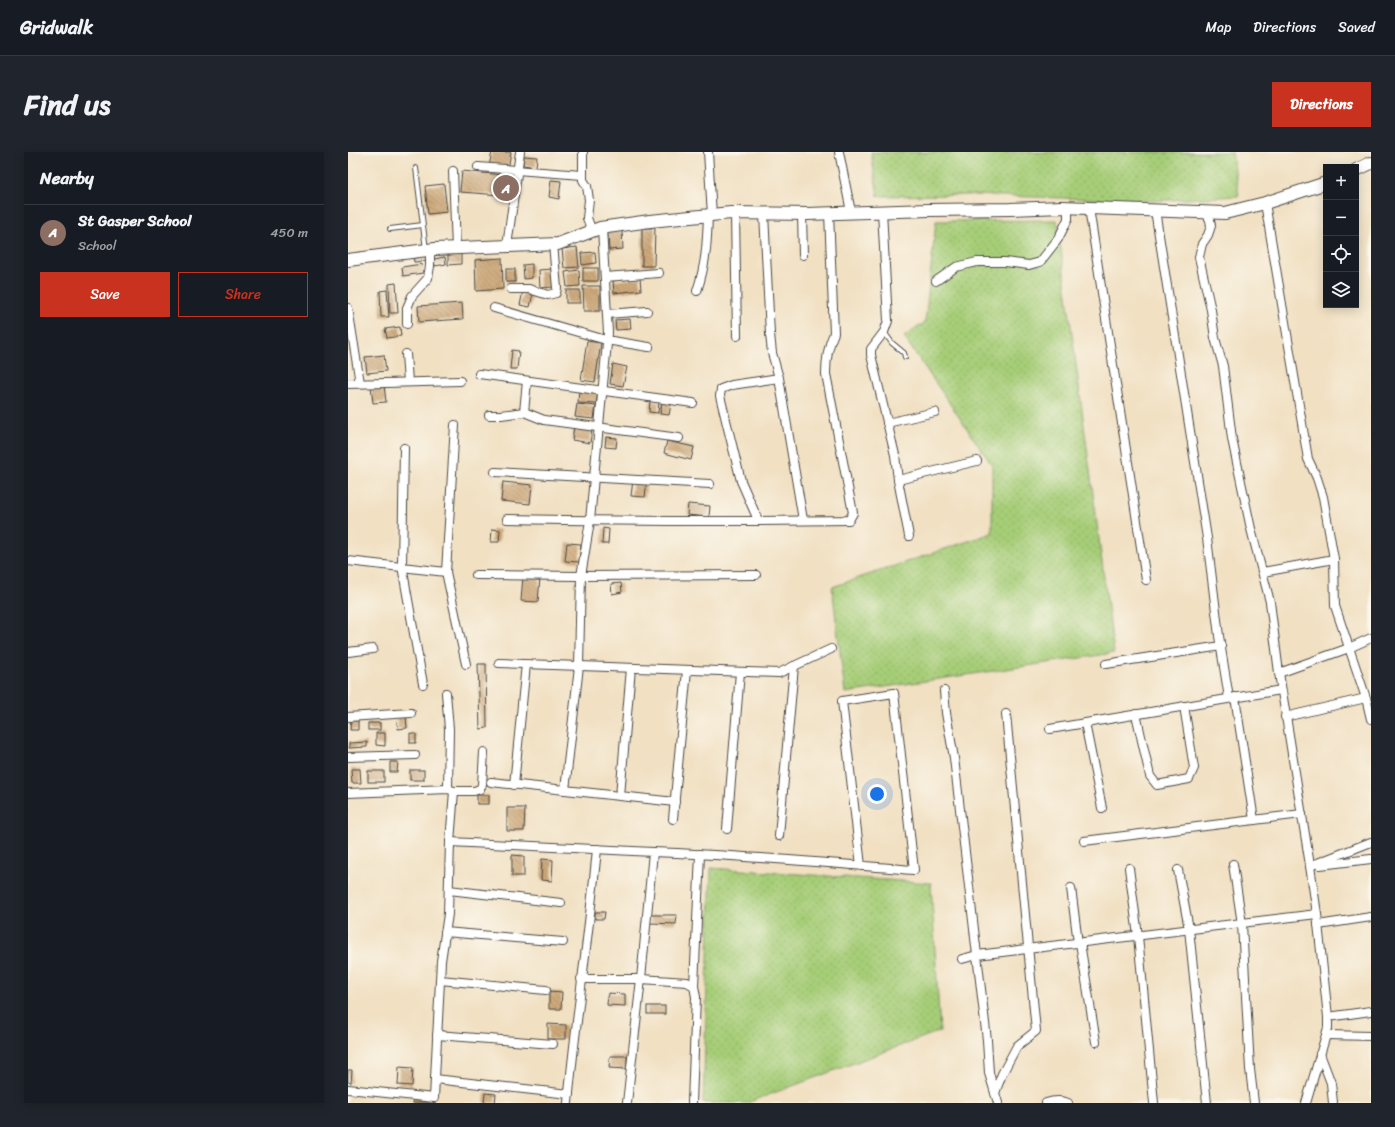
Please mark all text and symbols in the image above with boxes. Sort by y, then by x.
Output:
text: Gridwalk [20,11,93,44]
text: Map [1205,15,1231,40]
text: Directions [1253,15,1316,40]
text: Saved [1338,15,1375,40]
text: Find us [24,80,111,129]
button: Directions [1272,82,1371,127]
text: Nearby [40,163,94,193]
map controls [1323,164,1359,308]
button: + [1323,164,1359,200]
pin: A [493,173,519,203]
button: − [1323,200,1359,236]
text: St Gasper School [78,208,191,234]
text: A [49,221,57,244]
text: 450 m [270,221,308,244]
text: School [78,234,116,257]
button: locate [1323,236,1359,272]
button: Save [40,272,170,317]
button: Share [178,272,308,317]
button: layers [1323,272,1359,308]
your location [867,784,887,804]

